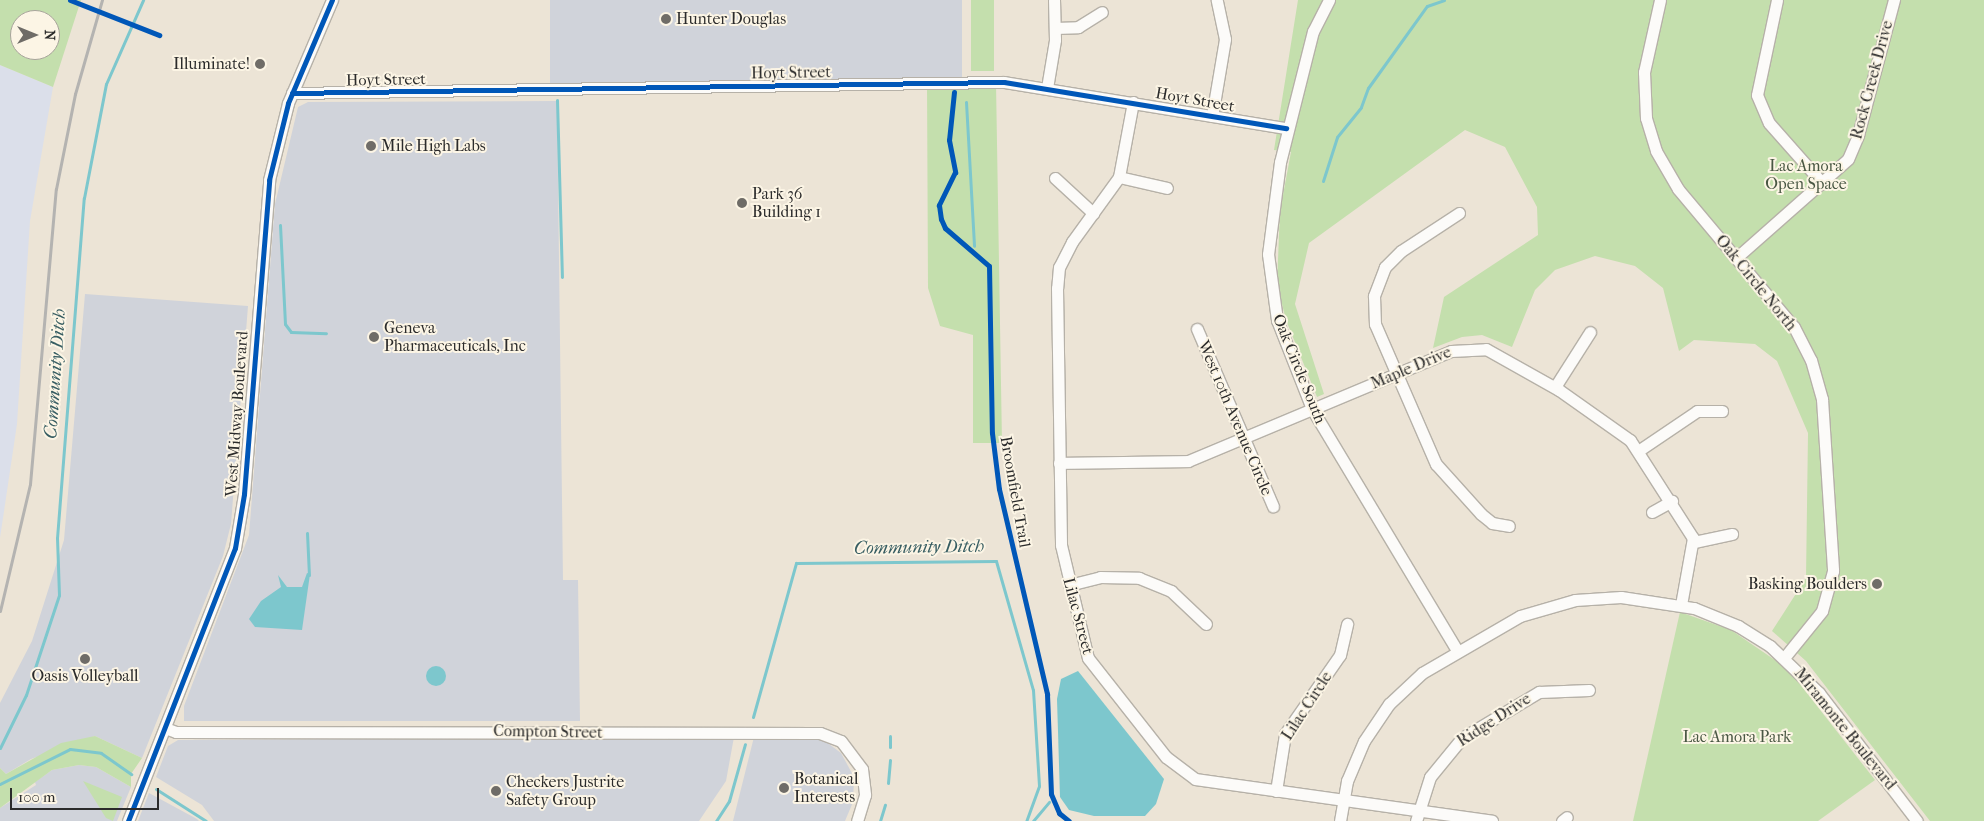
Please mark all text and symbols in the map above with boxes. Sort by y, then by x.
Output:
place label: Hunter Douglas [676,9,786,29]
north arrow [10,10,60,60]
marker: Hunter Douglas [660,13,672,25]
street label: Rock Creek Drive [1847,19,1897,141]
text: N [41,30,58,40]
place label: Illuminate! [173,54,250,74]
marker: Illuminate! [254,58,266,70]
street label: Hoyt Street [751,63,831,83]
street label: Hoyt Street [346,70,426,90]
street label: Hoyt Street [1154,84,1236,116]
place label: Mile High Labs [381,136,486,156]
marker: Mile High Labs [365,140,377,152]
park label: Lac Amora Open Space [1765,156,1847,194]
place label: Park 36 Building 1 [752,184,821,222]
marker: Park 36 Building 1 [736,197,748,209]
street label: Oak Circle North [1711,231,1801,335]
water label: Community Ditch [41,308,71,440]
street label: Oak Circle South [1268,311,1330,427]
place label: Geneva Pharmaceuticals, Inc [384,318,526,356]
street label: West Midway Boulevard [222,330,252,498]
marker: Geneva Pharmaceuticals, Inc [368,331,380,343]
street label: West 10th Avenue Circle [1194,338,1276,498]
street label: Maple Drive [1368,342,1454,394]
street label: Broomfield Trail [996,435,1034,549]
water label: Community Ditch [854,536,984,560]
place label: Basking Boulders [1748,574,1867,594]
street label: Lilac Street [1059,575,1097,657]
marker: Basking Boulders [1871,578,1883,590]
marker: Oasis Volleyball [79,653,91,665]
street label: Miramonte Boulevard [1790,664,1900,794]
place label: Oasis Volleyball [31,666,139,686]
street label: Lilac Circle [1278,668,1336,744]
street label: Ridge Drive [1454,689,1534,751]
street label: Compton Street [493,721,603,743]
park label: Lac Amora Park [1683,727,1791,747]
place label: Botanical Interests [794,769,858,807]
place label: Checkers Justrite Safety Group [506,772,624,810]
scale bar [12,778,161,810]
marker: Botanical Interests [778,782,790,794]
marker: Checkers Justrite Safety Group [490,785,502,797]
text: 100 m [18,788,56,806]

